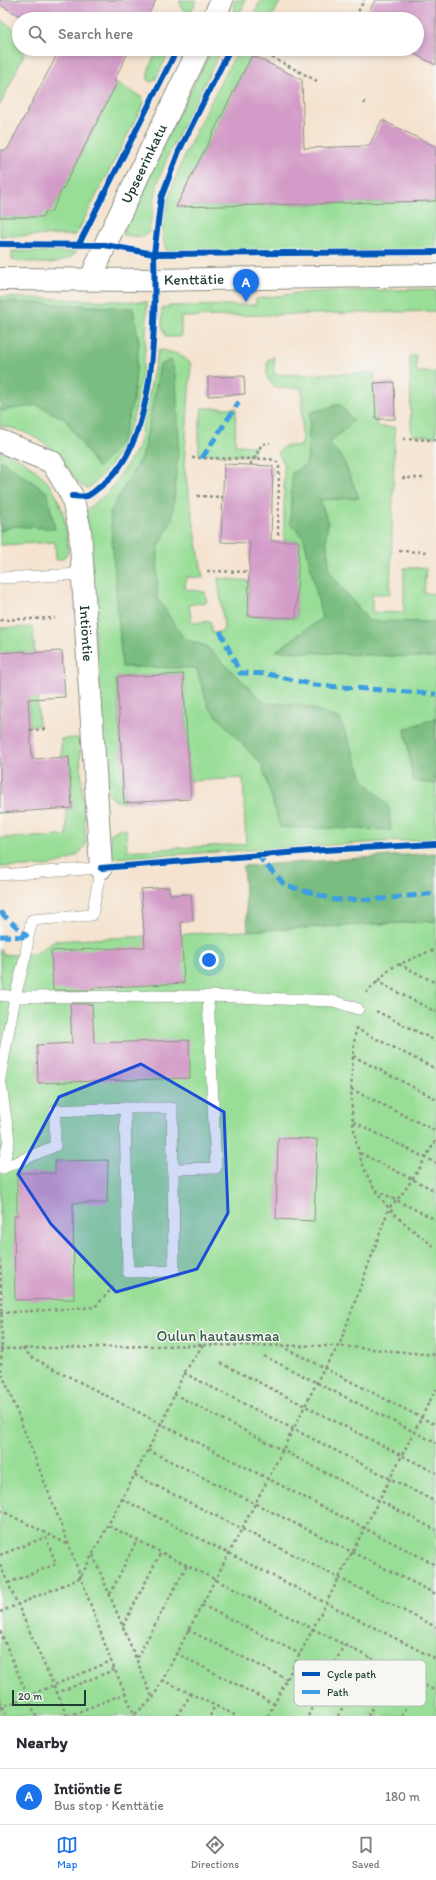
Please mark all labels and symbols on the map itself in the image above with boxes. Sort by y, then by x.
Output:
street label: Upseerinkatu [117,121,171,207]
pin: A [233,269,259,302]
street label: Kenttätie [164,270,224,289]
street label: Intiöntie [76,605,97,662]
your location [199,950,219,970]
park label: Oulun hautausmaa [157,1327,280,1345]
legend [294,1660,426,1706]
text: Cycle path [327,1668,376,1681]
text: Path [327,1686,349,1699]
scale bar [12,1688,86,1707]

